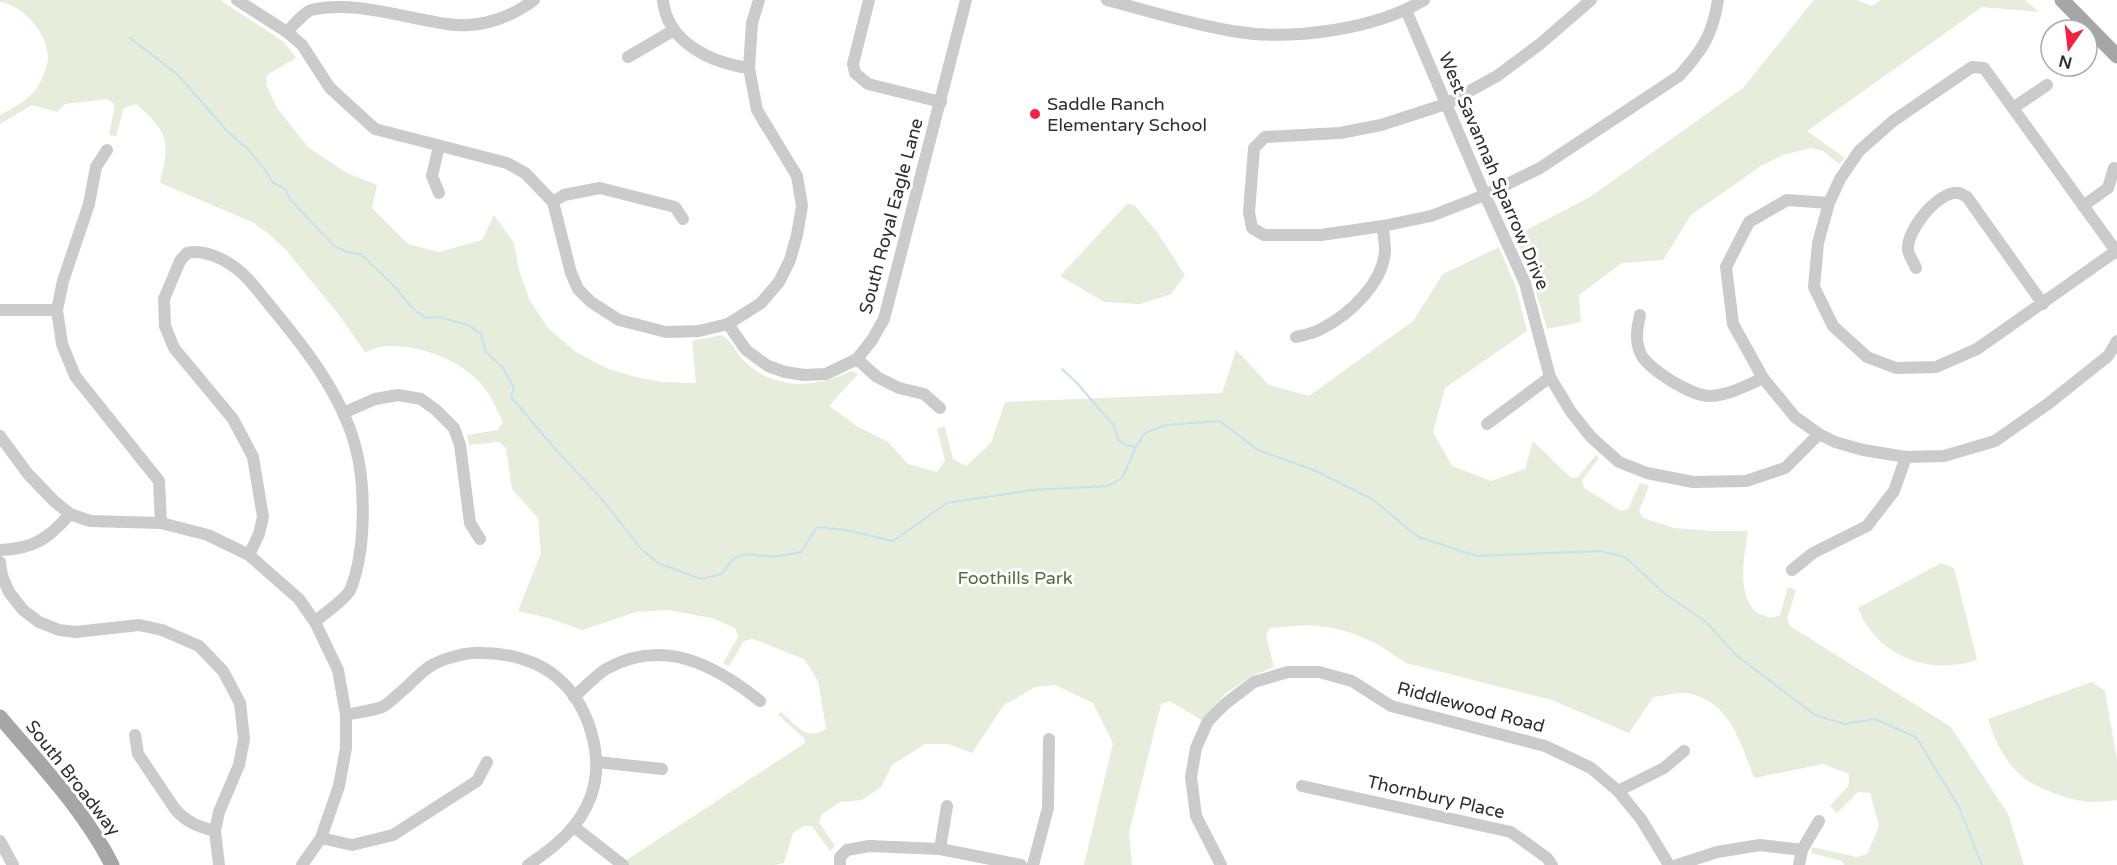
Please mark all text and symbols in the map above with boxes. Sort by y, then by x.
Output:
north arrow [2039,18,2099,78]
street label: West Savannah Sparrow Drive [1434,49,1554,293]
text: N [2057,50,2074,73]
place label: Saddle Ranch Elementary School [1047,93,1207,136]
marker: Saddle Ranch Elementary School [1028,107,1042,121]
street label: South Royal Eagle Lane [854,116,928,316]
park label: Foothills Park [957,567,1073,589]
street label: Riddlewood Road [1395,677,1547,737]
street label: South Broadway [21,716,125,840]
street label: Thornbury Place [1365,770,1507,824]

